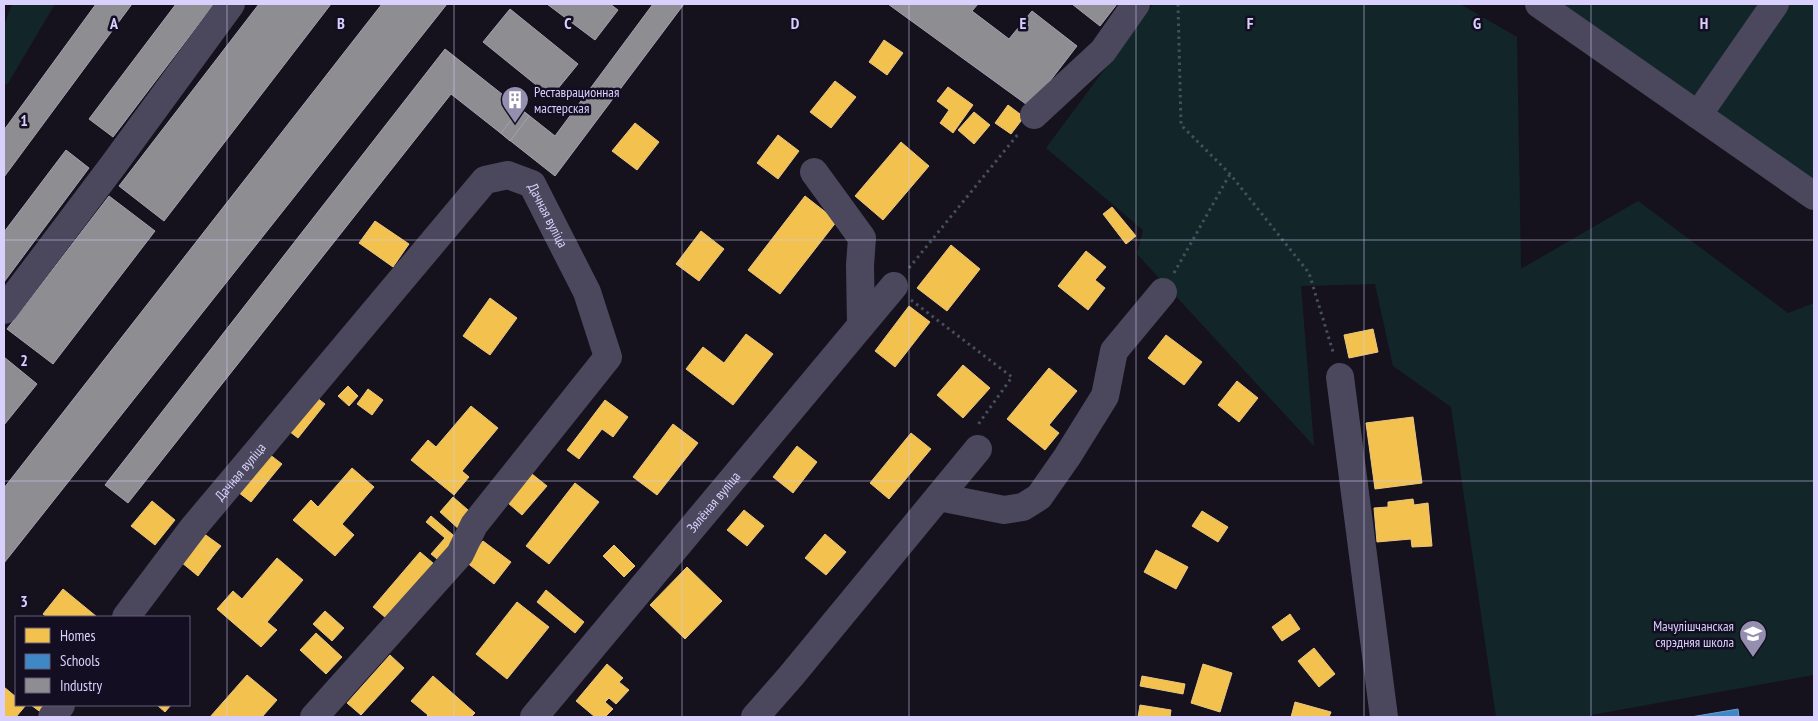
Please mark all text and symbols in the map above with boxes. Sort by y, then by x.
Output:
text: A [109,13,119,33]
text: B [337,13,345,33]
text: C [564,13,572,33]
text: D [791,13,800,33]
text: E [1020,13,1027,33]
text: F [1247,13,1254,33]
text: G [1473,13,1481,33]
text: H [1700,13,1708,33]
place label: Реставрационная мастерская [534,83,619,117]
building icon: Реставрационная мастерская [500,85,530,124]
text: 1 [20,110,28,130]
street label: Дачная вуліца [524,180,572,251]
text: 2 [20,350,28,370]
street label: Дачная вуліца [211,439,270,504]
street label: Зялёная вуліца [683,468,744,536]
text: 3 [20,591,28,611]
legend [15,616,190,706]
place label: Мачулішчанская сярэдняя школа [1653,617,1734,651]
school or university icon: Мачулішчанская сярэдняя школа [1738,619,1768,658]
text: Homes [60,626,96,645]
text: Schools [60,651,100,670]
text: Industry [60,676,102,695]

